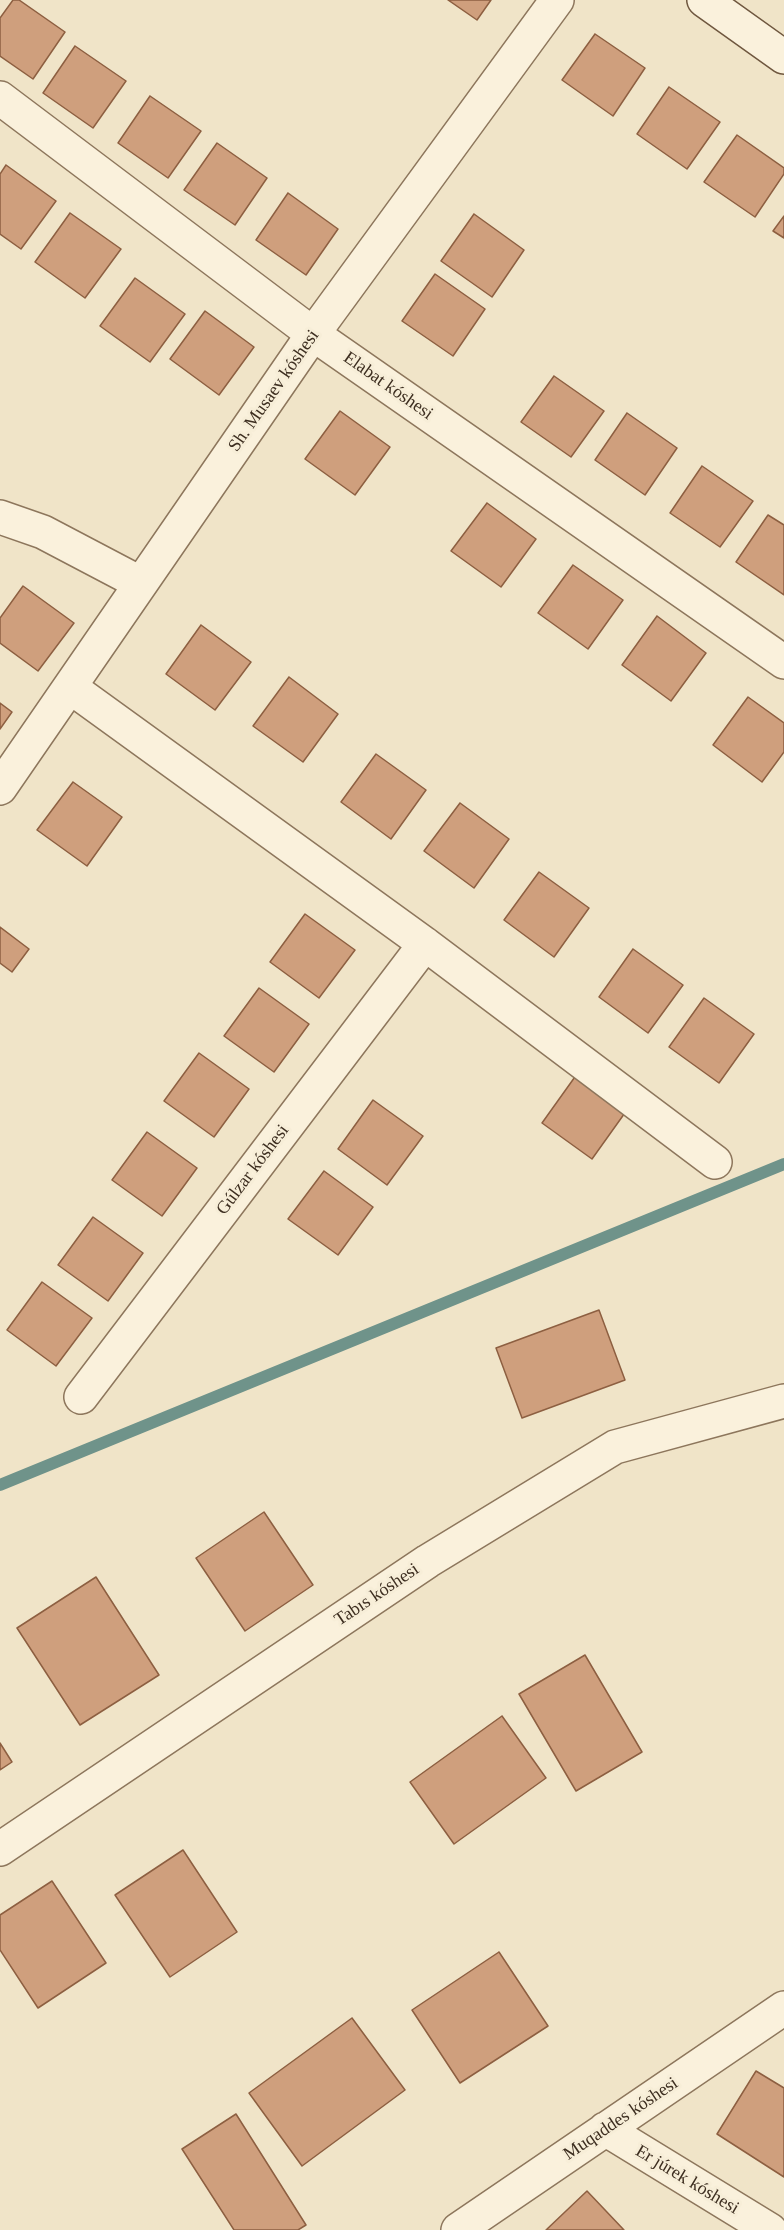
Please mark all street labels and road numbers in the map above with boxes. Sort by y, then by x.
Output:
street label: Sh. Musaev kóshesi [224,326,324,456]
street label: Elabat kóshesi [339,347,437,425]
street label: Gúlzar kóshesi [212,1121,294,1219]
street label: Tabıs kóshesi [331,1559,423,1631]
street label: Muqaddes kóshesi [560,2073,682,2165]
street label: Er júrek kóshesi [631,2141,743,2219]

